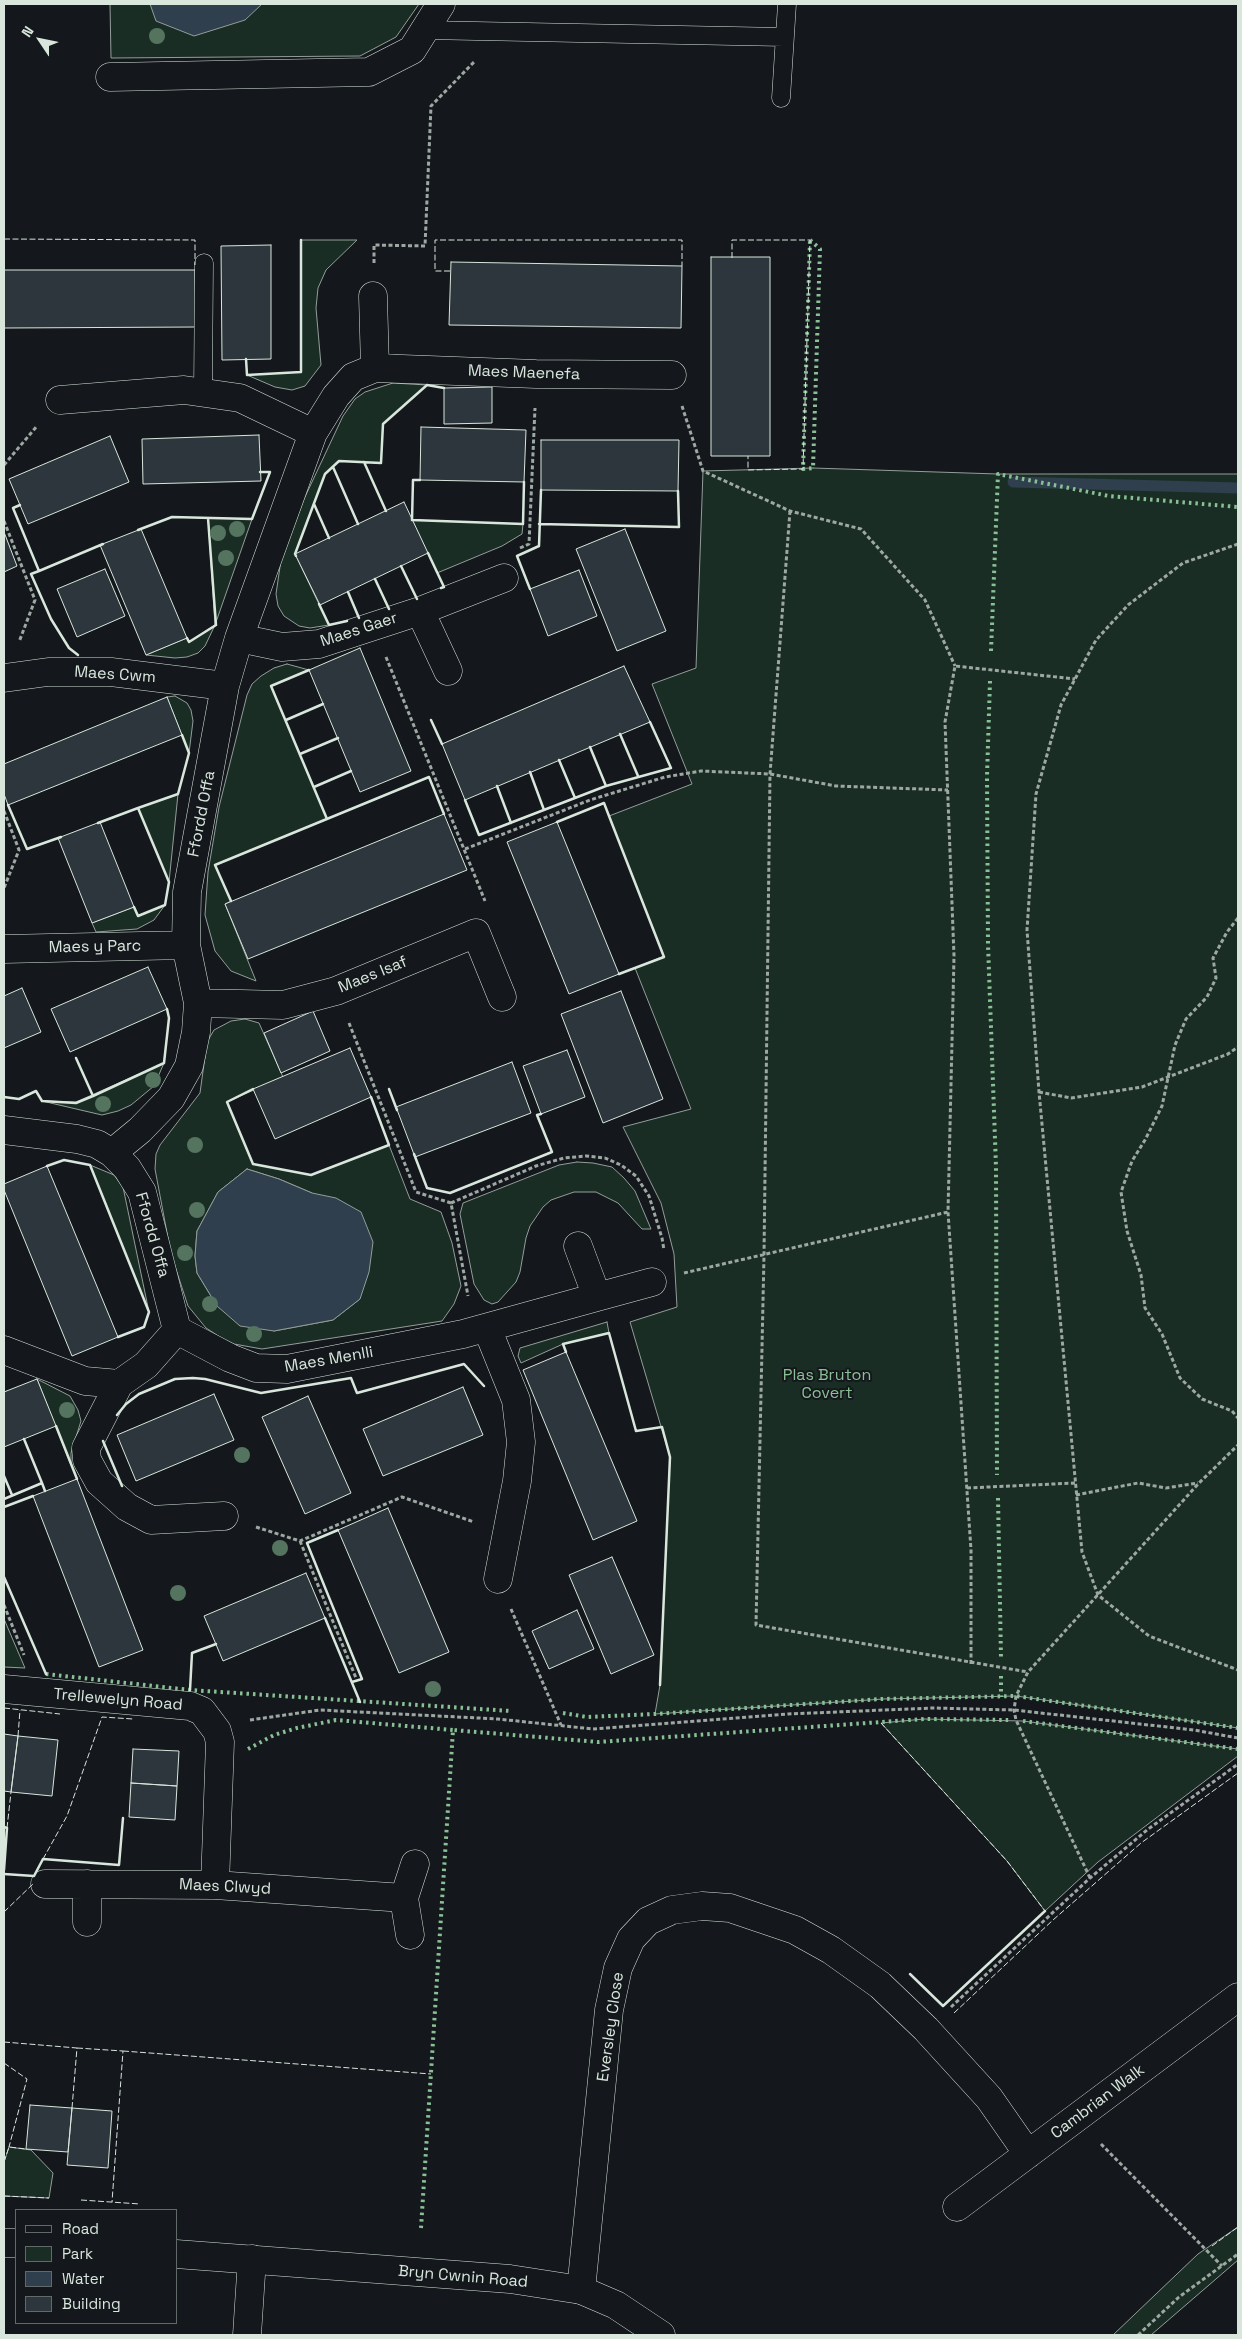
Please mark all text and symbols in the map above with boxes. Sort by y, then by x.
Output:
north arrow [15,15,65,65]
text: N [17,23,38,41]
street label: Maes Maenefa [468,361,580,385]
street label: Maes Gaer [318,609,400,651]
street label: Maes Cwm [74,663,156,687]
street label: Ffordd Offa [184,769,220,859]
street label: Maes y Parc [48,937,142,957]
street label: Maes Isaf [336,952,410,998]
street label: Ffordd Offa [131,1190,173,1280]
street label: Maes Menlli [283,1343,375,1377]
park label: Plas Bruton Covert [783,1366,871,1404]
street label: Trellewelyn Road [53,1685,183,1715]
street label: Maes Clwyd [179,1875,271,1899]
street label: Eversley Close [594,1971,628,2083]
street label: Cambrian Walk [1047,2061,1149,2143]
legend [15,2209,178,2324]
text: Road [62,2219,99,2238]
text: Park [62,2244,93,2263]
street label: Bryn Cwnin Road [397,2262,529,2292]
text: Water [62,2269,104,2288]
text: Building [62,2294,121,2313]

